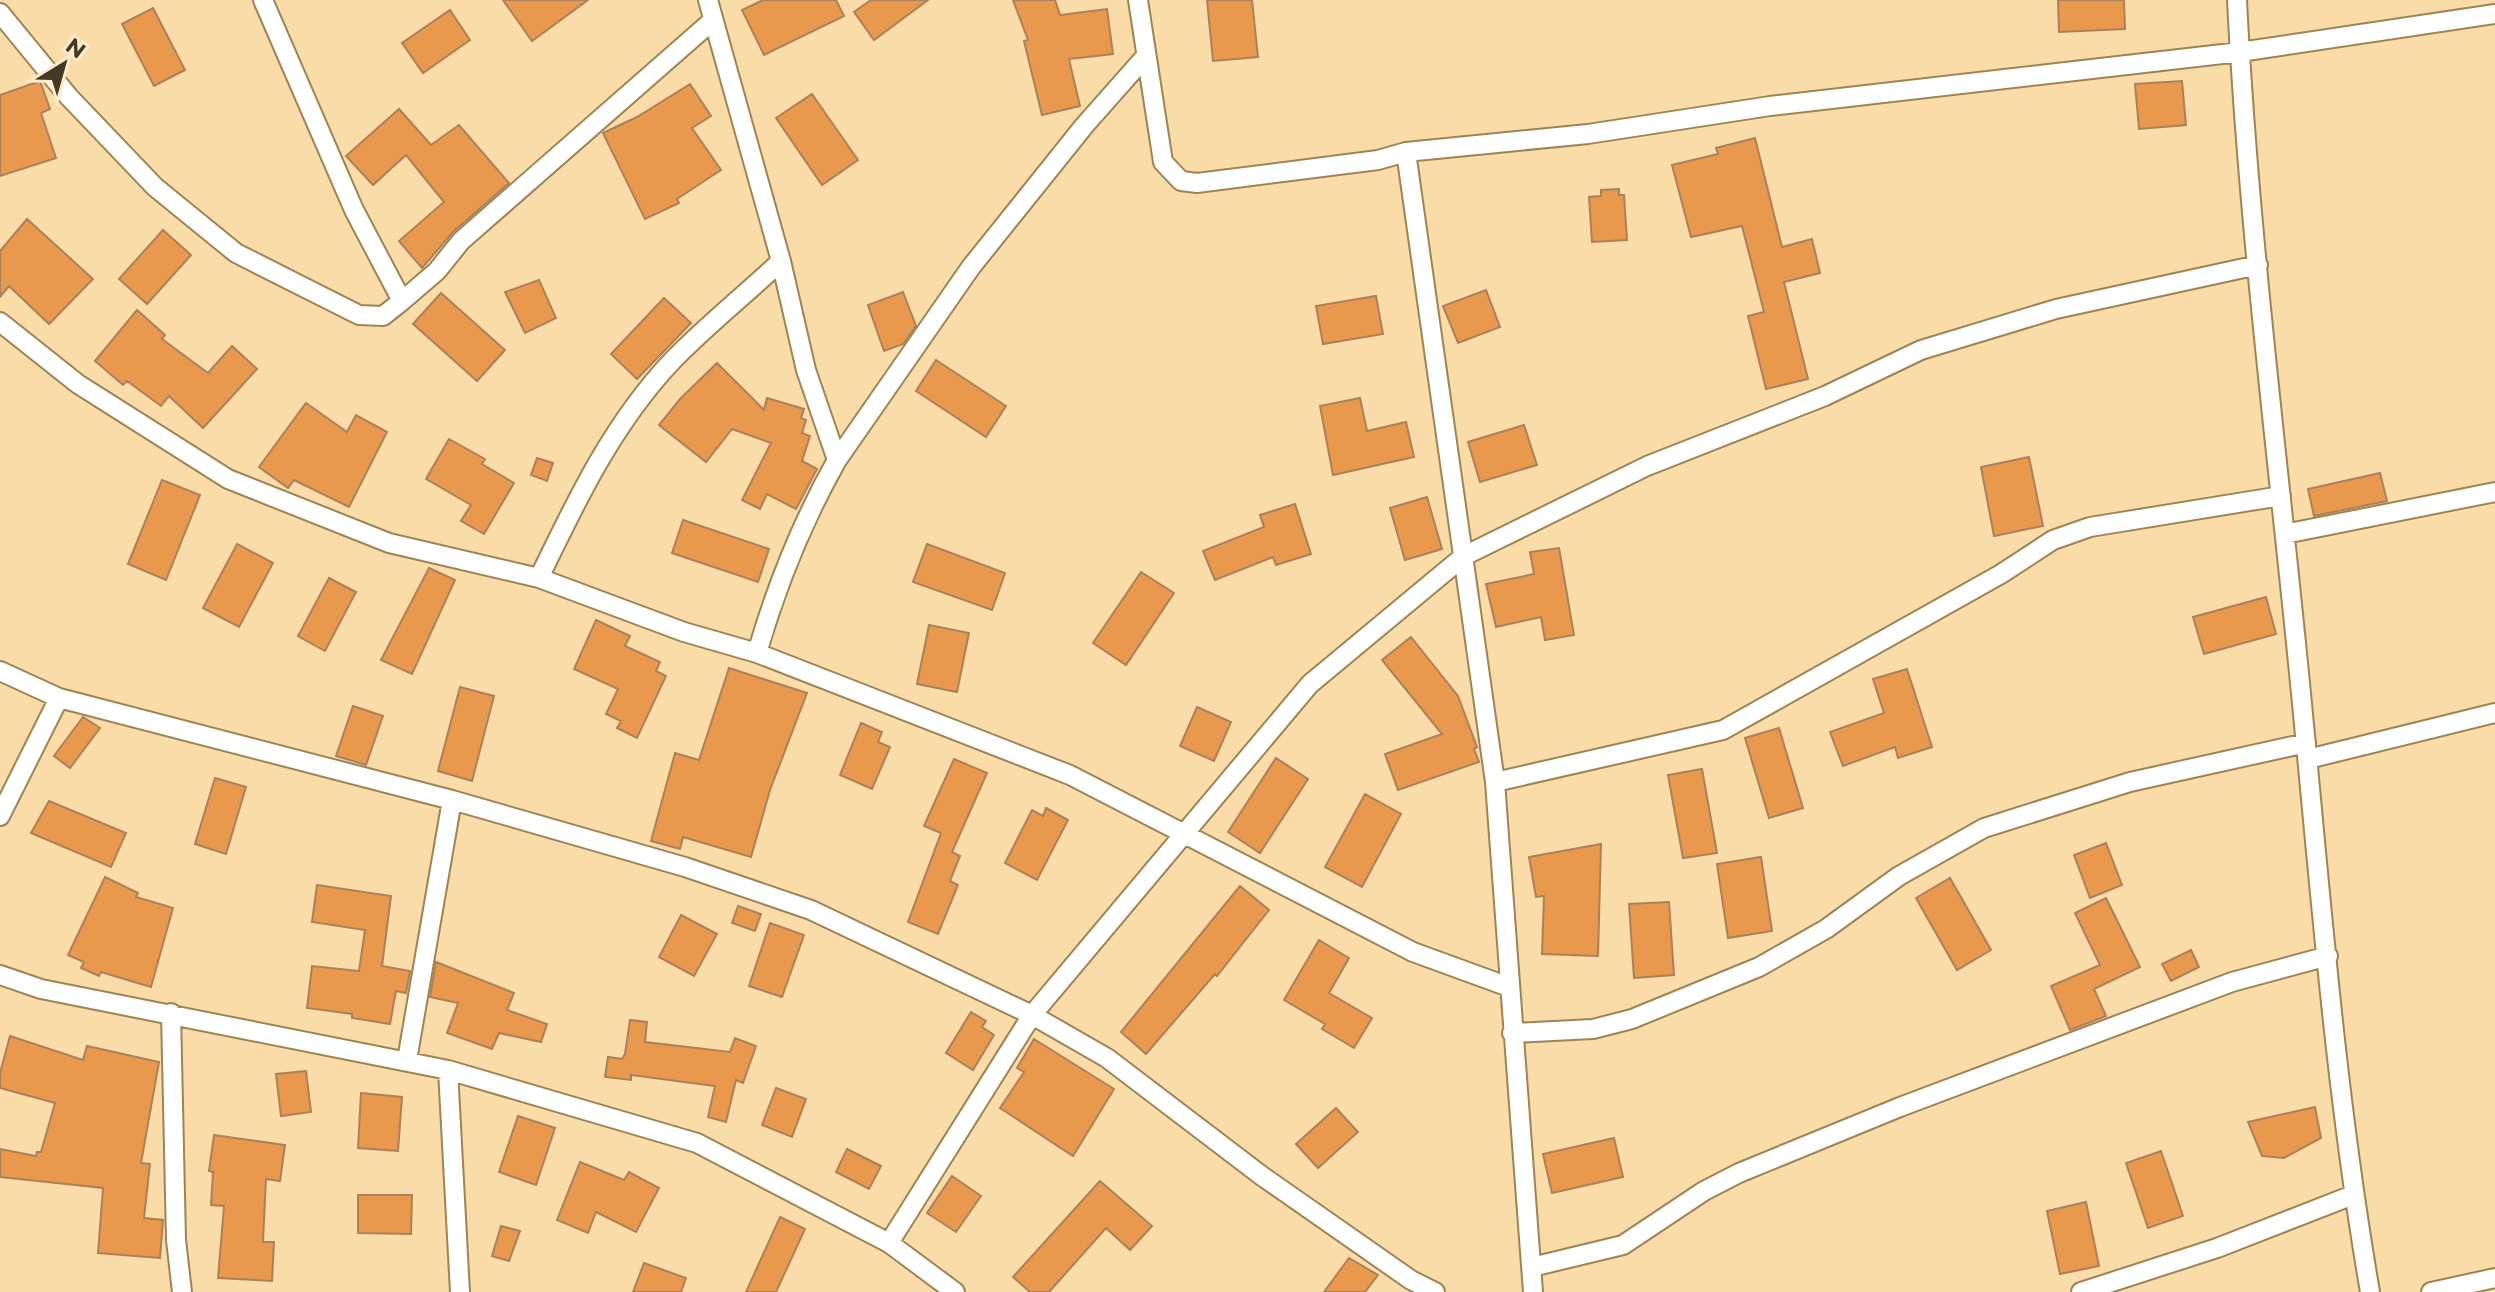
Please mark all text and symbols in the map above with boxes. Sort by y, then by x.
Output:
north arrow [24,24,104,104]
text: N [61,32,91,65]

